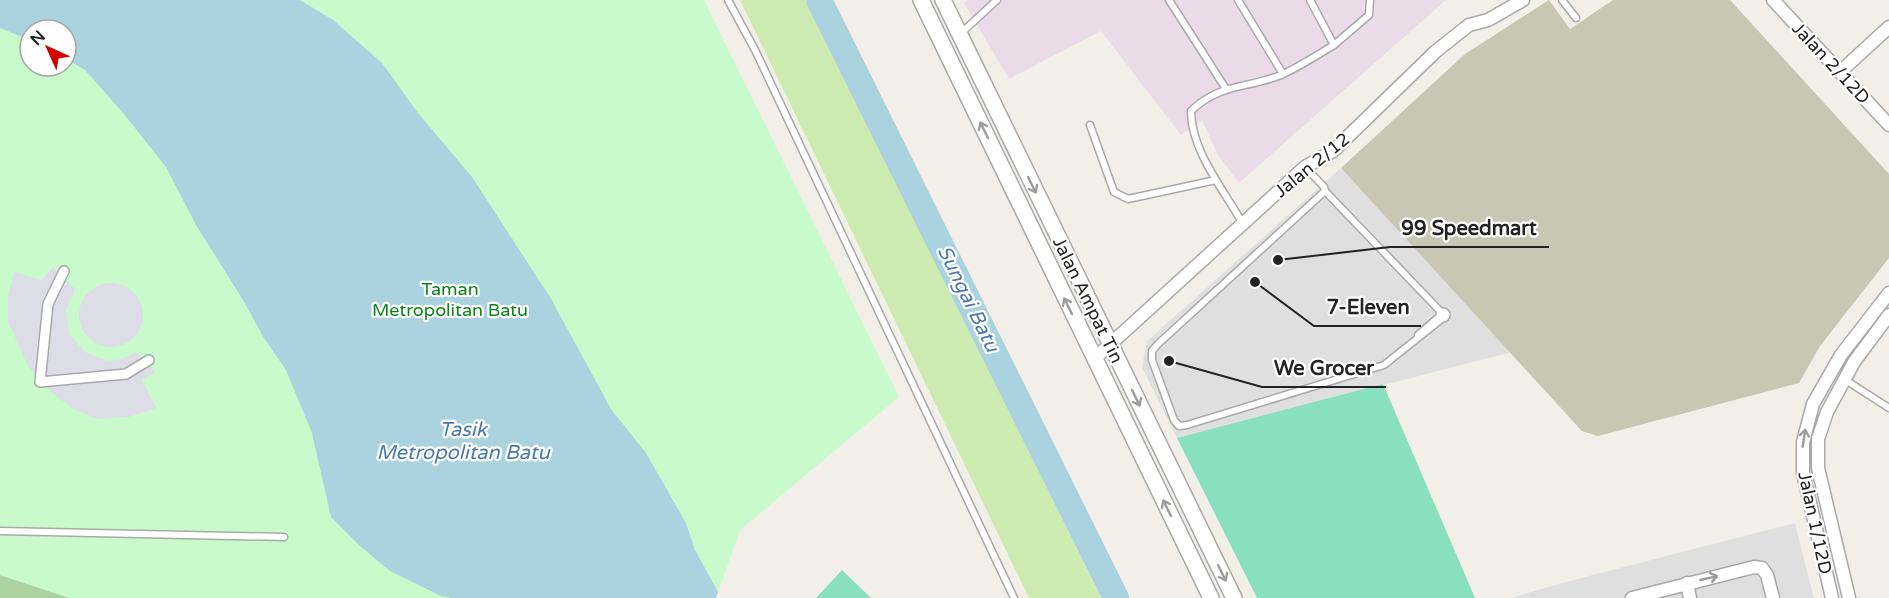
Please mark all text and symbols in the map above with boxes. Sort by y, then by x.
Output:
street label: Jalan 2/12D [1787,17,1875,109]
north arrow [18,18,78,78]
text: N [26,26,50,50]
one-way arrow [977,122,989,140]
street label: Jalan 2/12 [1270,128,1354,202]
one-way arrow [1027,176,1039,194]
callout: 99 Speedmart [1390,209,1549,247]
text: 99 Speedmart [1401,217,1537,241]
street label: Jalan Ampat Tin [1048,233,1128,367]
water label: Sungai Batu [932,242,1005,358]
park label: Taman Metropolitan Batu [372,278,528,321]
callout: 7-Eleven [1314,288,1421,326]
text: 7-Eleven [1326,296,1410,320]
one-way arrow [1062,298,1074,316]
callout: We Grocer [1262,349,1386,387]
text: We Grocer [1274,357,1374,381]
one-way arrow [1130,389,1142,407]
water label: Tasik Metropolitan Batu [376,418,551,465]
one-way arrow [1799,429,1810,448]
street label: Jalan 1/12D [1793,470,1837,576]
one-way arrow [1161,499,1172,517]
one-way arrow [1217,564,1228,582]
one-way arrow [1699,572,1718,584]

